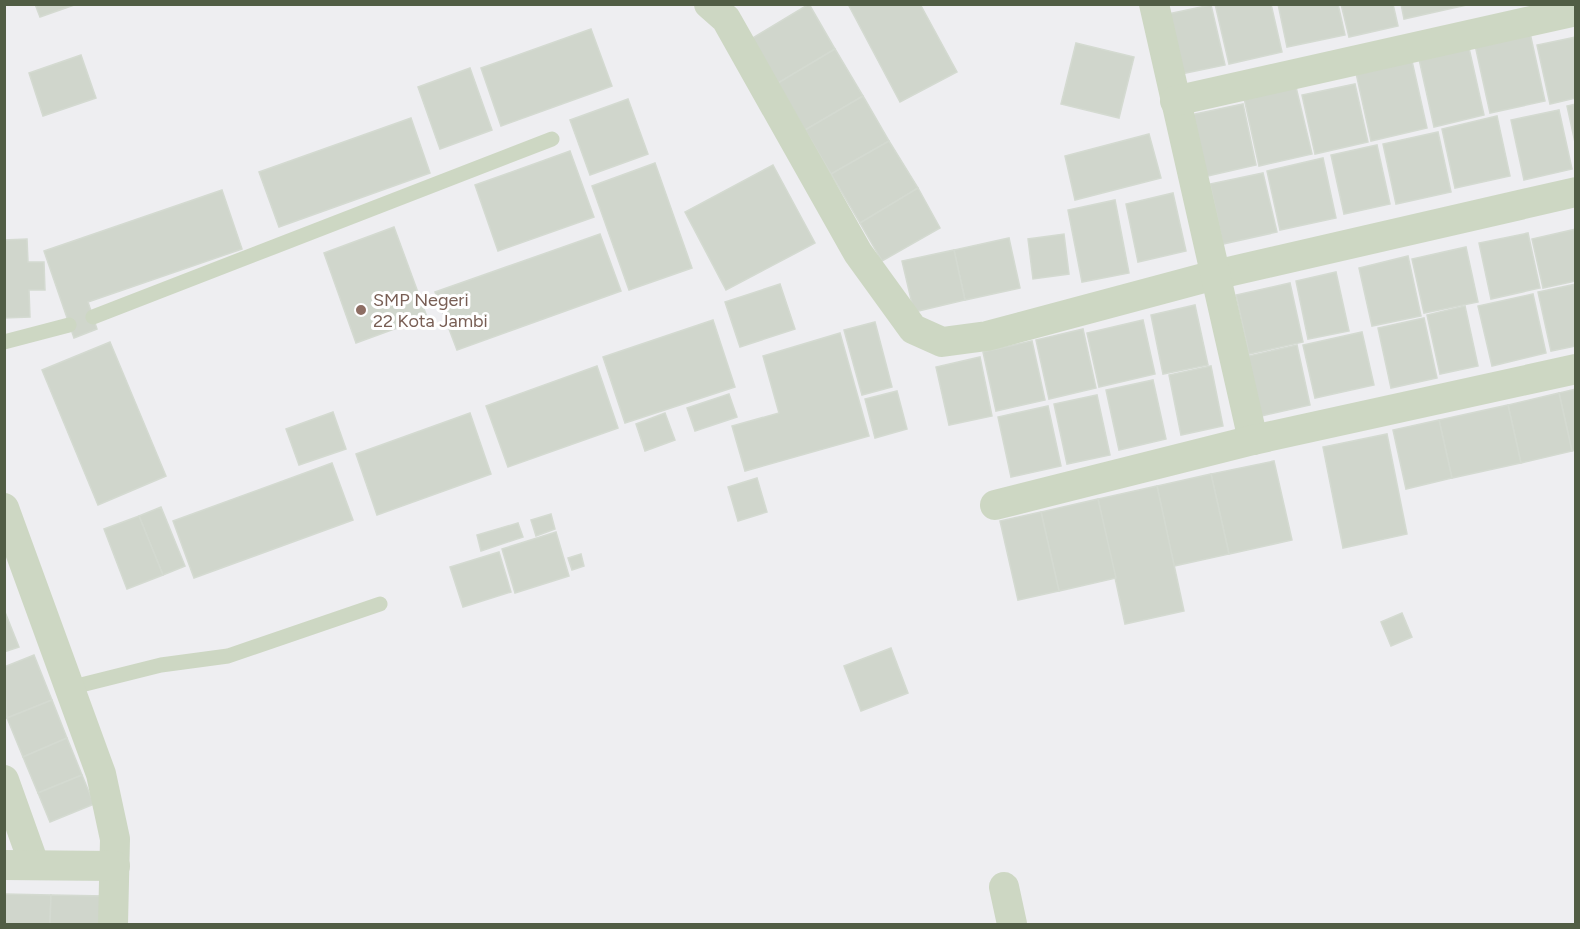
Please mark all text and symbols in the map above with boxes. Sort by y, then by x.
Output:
place label: SMP Negeri 22 Kota Jambi [373,289,488,332]
marker: SMP Negeri 22 Kota Jambi [354,303,368,317]

